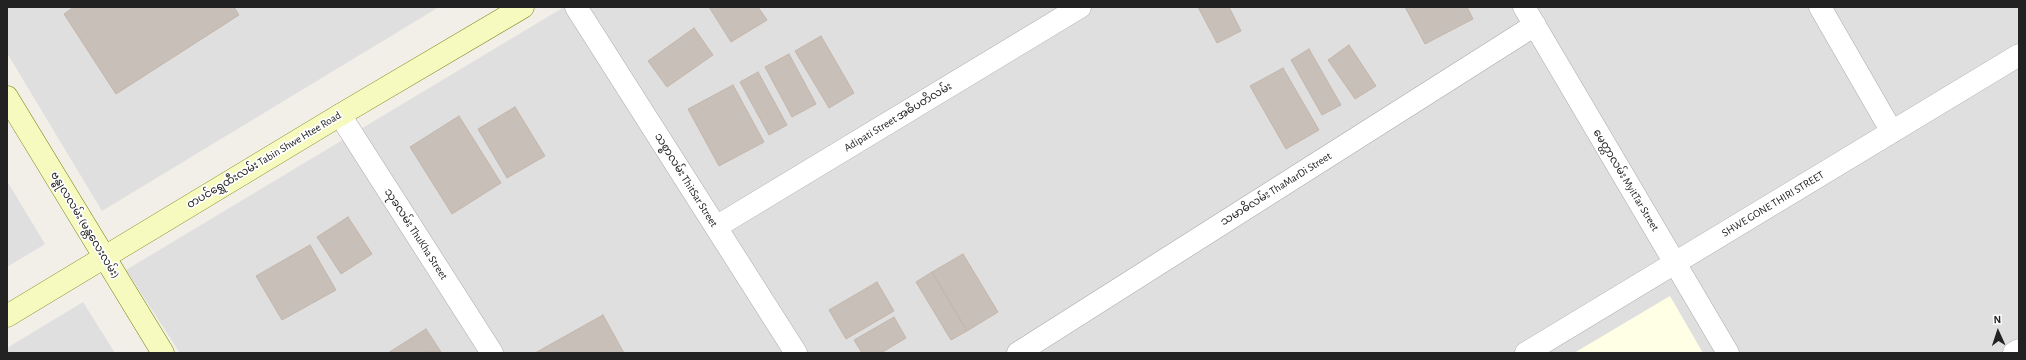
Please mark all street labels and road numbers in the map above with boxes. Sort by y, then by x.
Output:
street label: Adipati Street အဓိပတိလမ်း [842,80,954,154]
street label: တပင်ရွှေထီးလမ်း Tabin Shwe Htee Road [184,109,344,211]
street label: မေတ္တာလမ်း MyitTar Street [1590,127,1662,233]
street label: သစ္စာလမ်း ThitSar Street [652,130,720,230]
street label: သမာဓိလမ်း ThaMarDi Street [1218,149,1334,229]
street label: SHWE GONE THIRI STREET [1719,168,1827,240]
street label: ဗန္ဓုလလမ်း (မန္တလေးလမ်း) [48,169,122,281]
street label: သုခလမ်း ThuKha Street [381,186,451,282]

